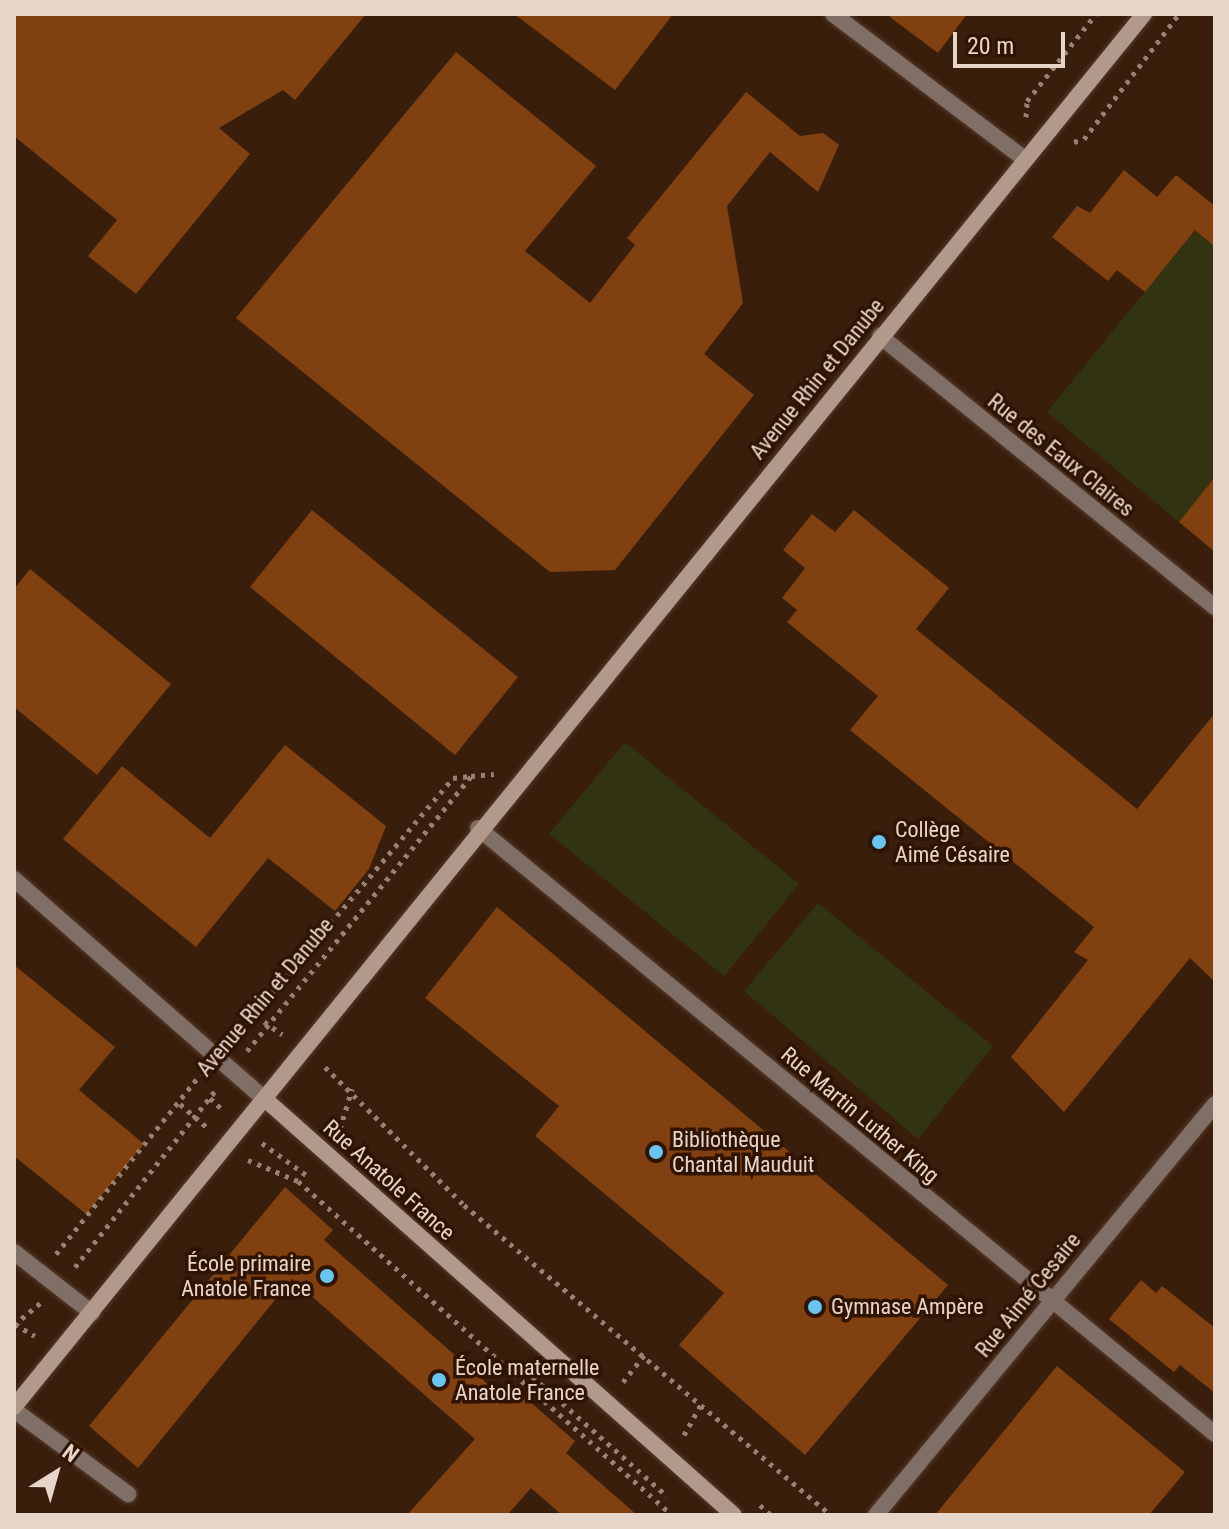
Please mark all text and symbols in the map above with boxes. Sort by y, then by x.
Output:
scale bar [957,16,1069,66]
text: 20 m [967,32,1014,60]
street label: Avenue Rhin et Danube [744,293,890,465]
street label: Rue des Eaux Claires [982,388,1140,522]
place label: Collège Aimé Césaire [895,816,1010,868]
marker: Collège Aimé Césaire [870,833,888,851]
street label: Avenue Rhin et Danube [191,912,339,1082]
street label: Rue Martin Luther King [776,1041,944,1189]
street label: Rue Anatole France [318,1114,460,1246]
place label: Bibliothèque Chantal Mauduit [672,1126,814,1178]
marker: Bibliothèque Chantal Mauduit [647,1143,665,1161]
street label: Rue Aimé Cesaire [970,1227,1086,1363]
place label: École primaire Anatole France [181,1250,311,1302]
marker: École primaire Anatole France [318,1267,336,1285]
place label: Gymnase Ampère [831,1294,984,1320]
marker: Gymnase Ampère [806,1298,824,1316]
place label: École maternelle Anatole France [455,1354,599,1406]
marker: École maternelle Anatole France [430,1371,448,1389]
north arrow [16,1433,96,1513]
text: N [58,1439,84,1467]

